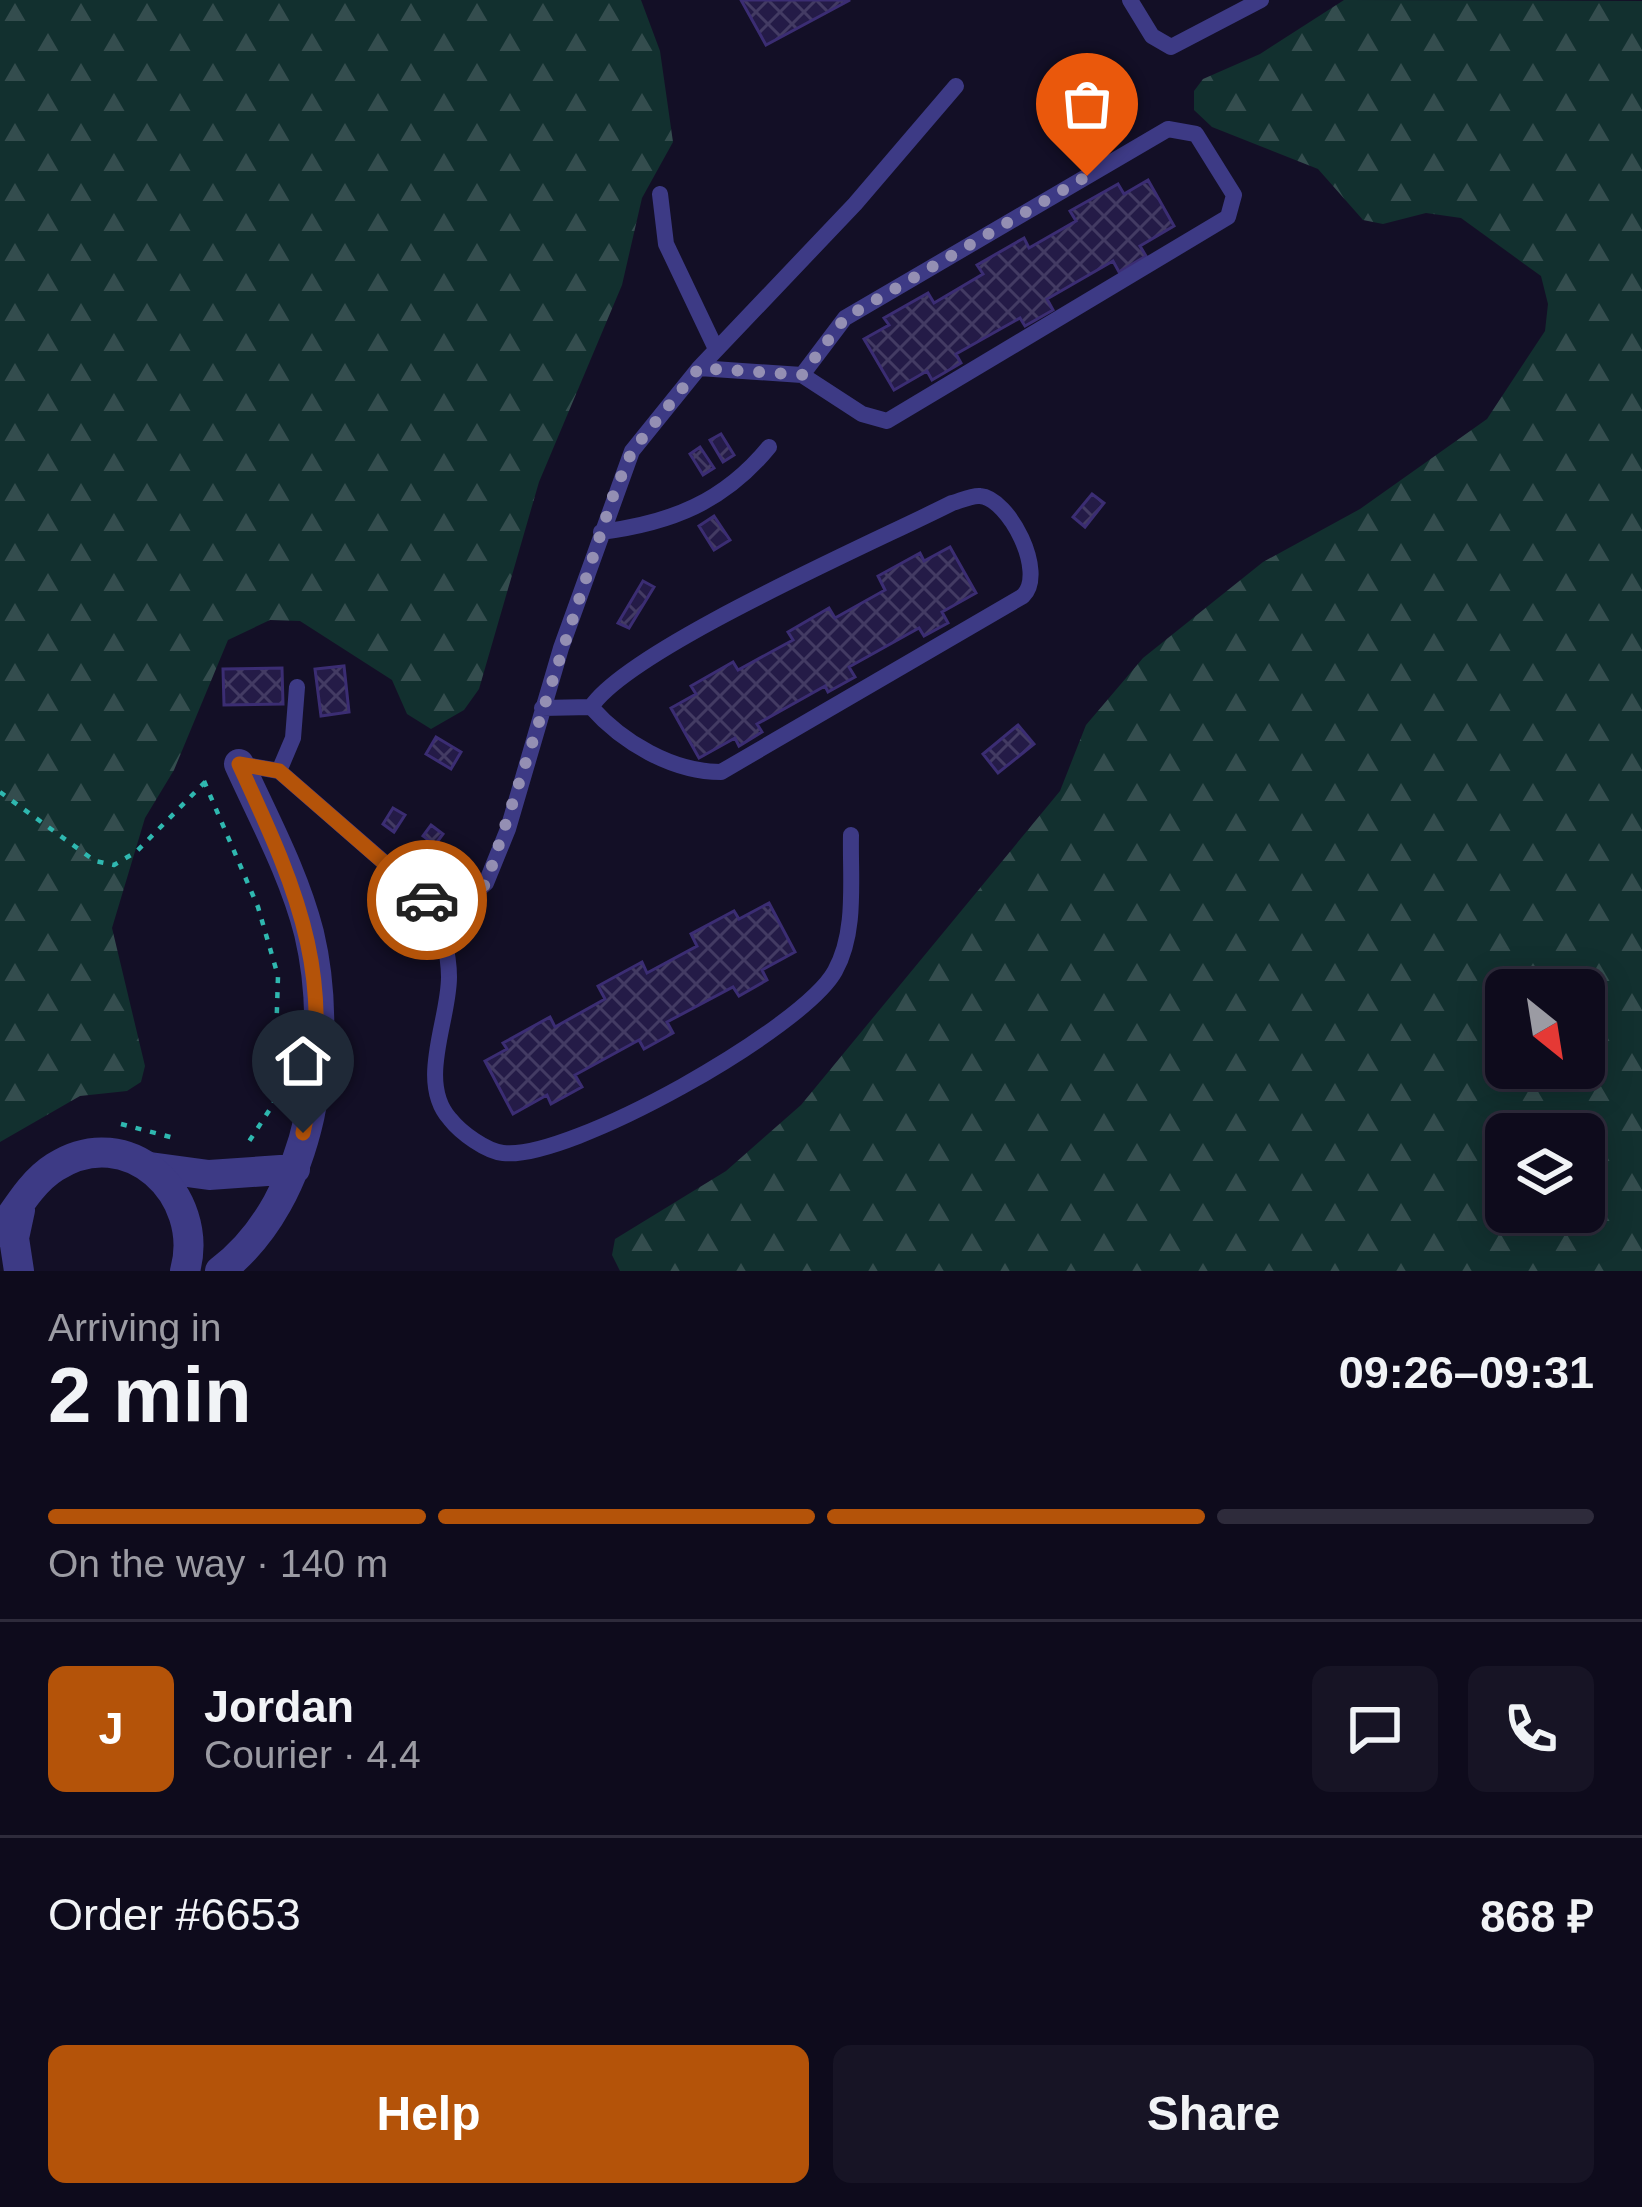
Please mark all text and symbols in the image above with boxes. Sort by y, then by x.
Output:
pin [1036,53,1138,176]
icon: bag [1054,71,1120,137]
courier [367,840,487,960]
icon: car [394,867,460,933]
north arrow [1485,969,1605,1089]
map controls [1485,969,1605,1233]
pin [252,1010,354,1133]
icon: home [270,1028,336,1094]
button: layers [1485,1113,1605,1233]
text: Arriving in [48,1306,221,1349]
text: 09:26–09:31 [1339,1347,1594,1398]
text: 2 min [48,1351,252,1439]
text: On the way · 140 m [48,1542,388,1585]
button: chat [1312,1666,1438,1792]
button: phone [1468,1666,1594,1792]
text: Jordan [204,1681,354,1732]
text: J [98,1703,124,1754]
text: Courier · 4.4 [204,1733,421,1776]
text: Order #6653 [48,1889,301,1940]
text: 868 ₽ [1480,1891,1594,1942]
button: Help [48,2045,809,2183]
button: Share [833,2045,1594,2183]

